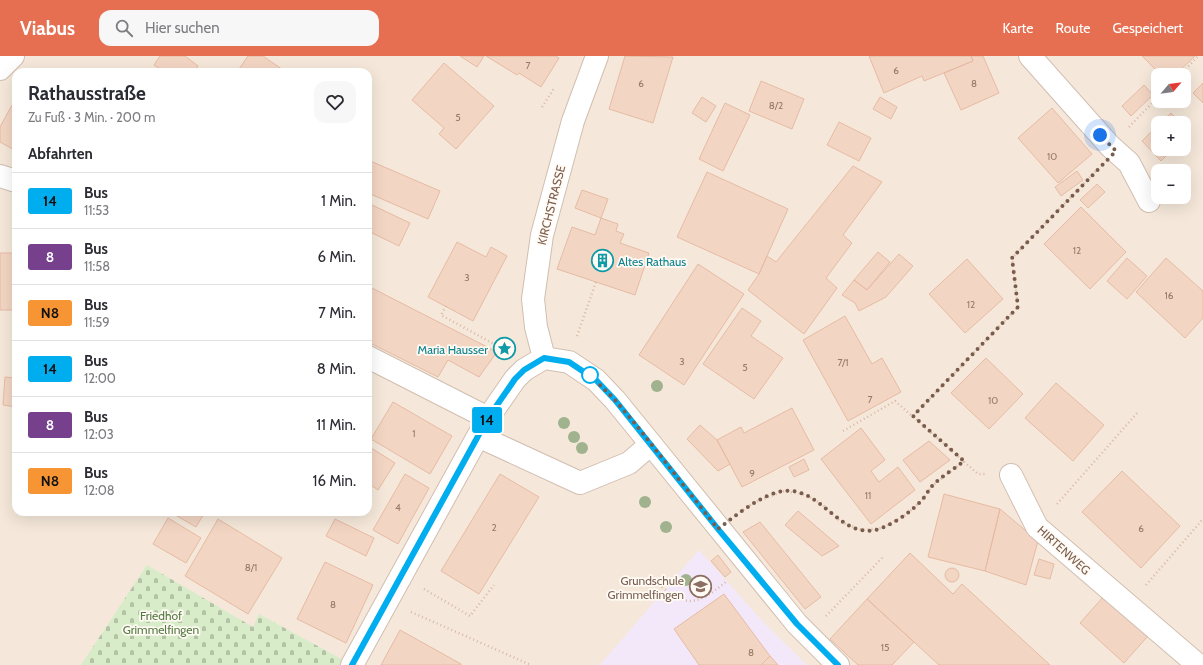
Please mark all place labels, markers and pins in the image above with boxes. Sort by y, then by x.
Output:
building icon: Altes Rathaus [590,248,616,274]
place label: Altes Rathaus [618,254,686,269]
place icon: Maria Hausser [491,336,517,362]
place label: Maria Hausser [417,342,488,357]
unlabelled marker [581,366,599,384]
place label: Grundschule Grimmelfingen [608,573,684,602]
school or university icon: Grundschule Grimmelfingen [687,574,713,600]

